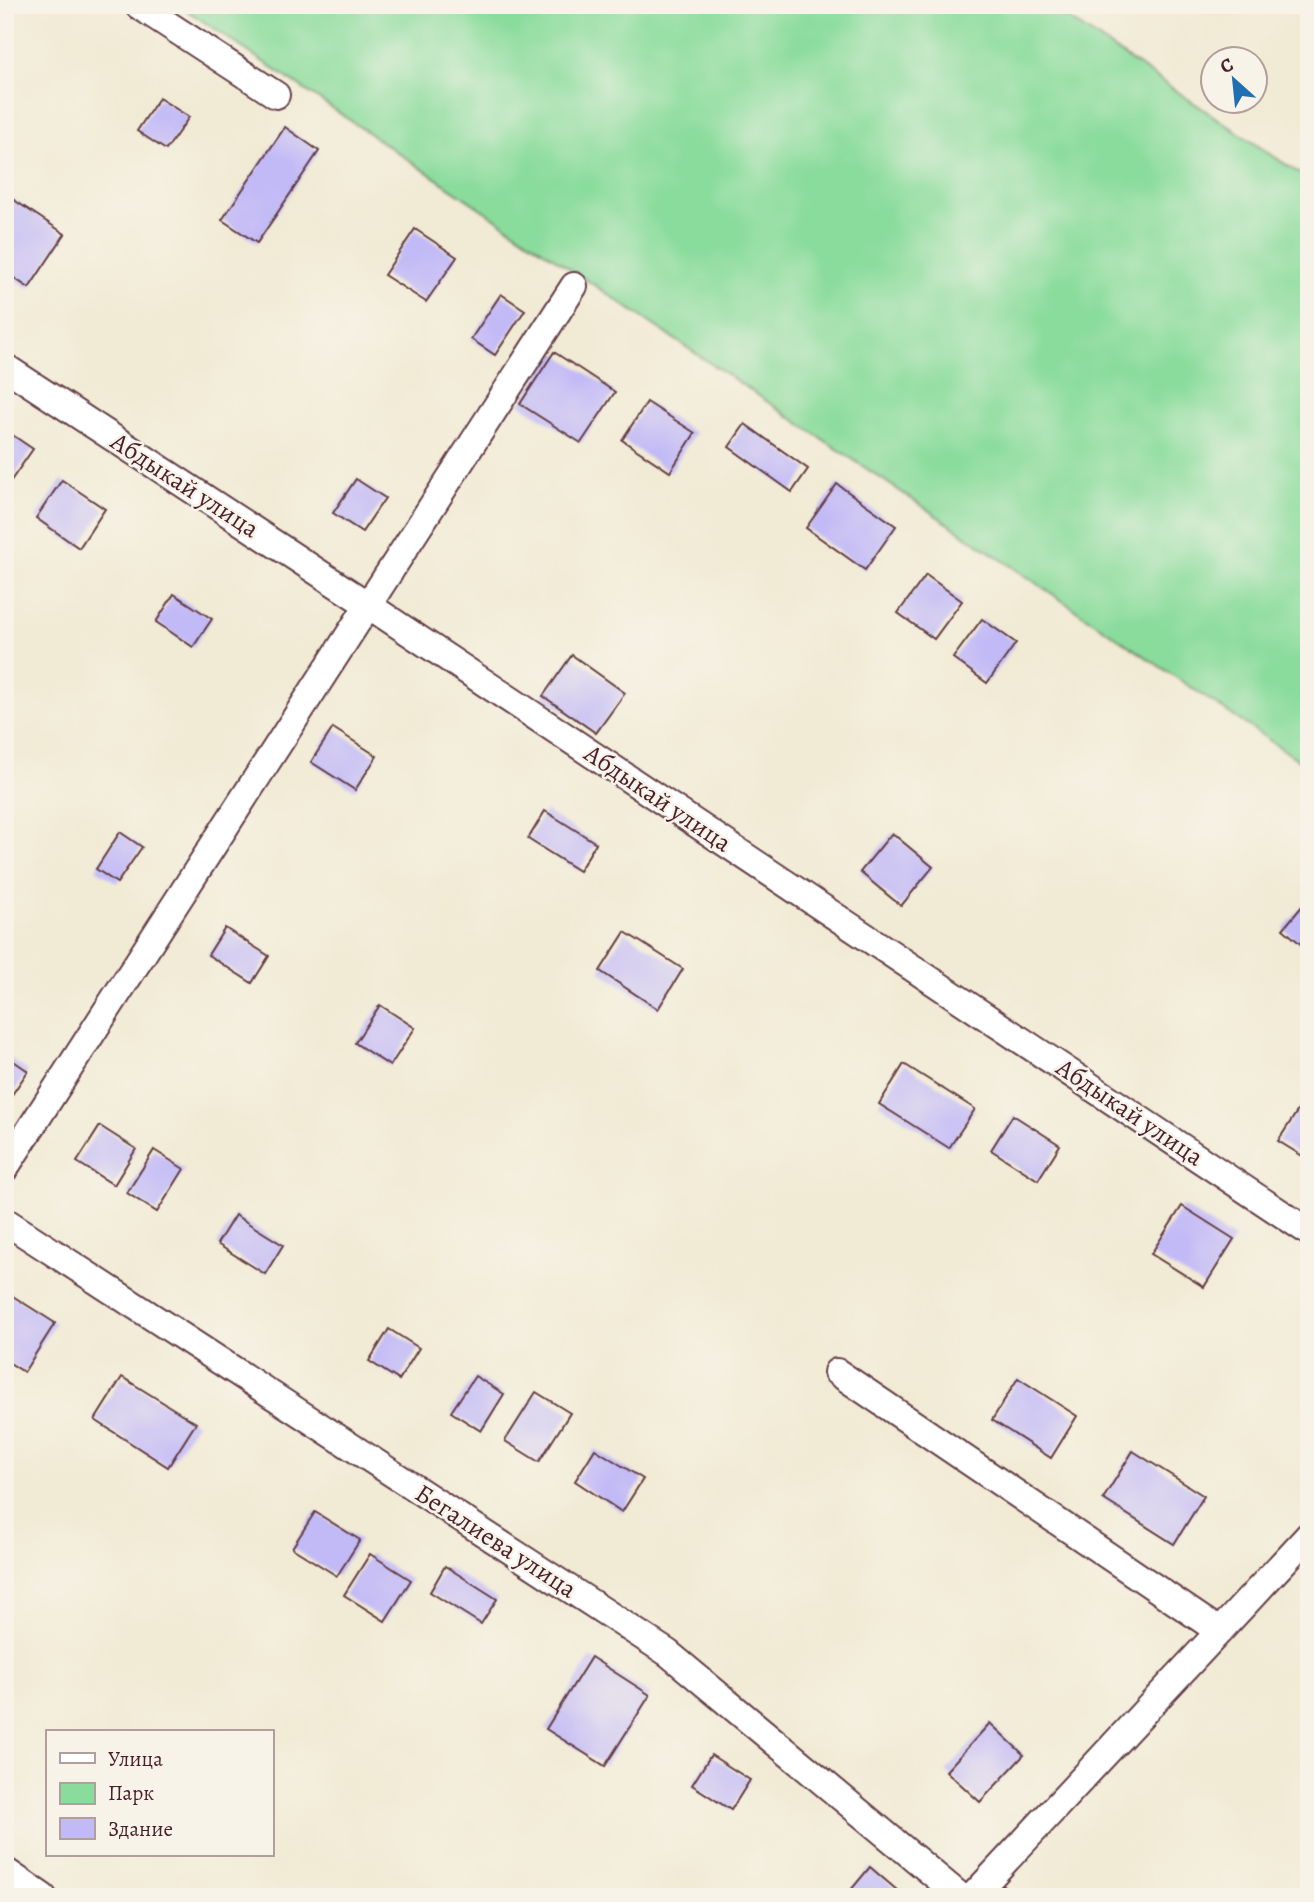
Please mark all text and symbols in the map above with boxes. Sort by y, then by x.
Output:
north arrow [1198,46,1268,116]
text: С [1216,52,1238,80]
street label: Абдыкай улица [103,423,266,546]
street label: Абдыкай улица [577,735,738,860]
street label: Абдыкай улица [1049,1049,1210,1174]
street label: Бегалиева улица [408,1476,584,1606]
legend [46,1730,273,1856]
text: Улица [108,1745,163,1773]
text: Парк [108,1779,154,1807]
text: Здание [108,1815,173,1843]

